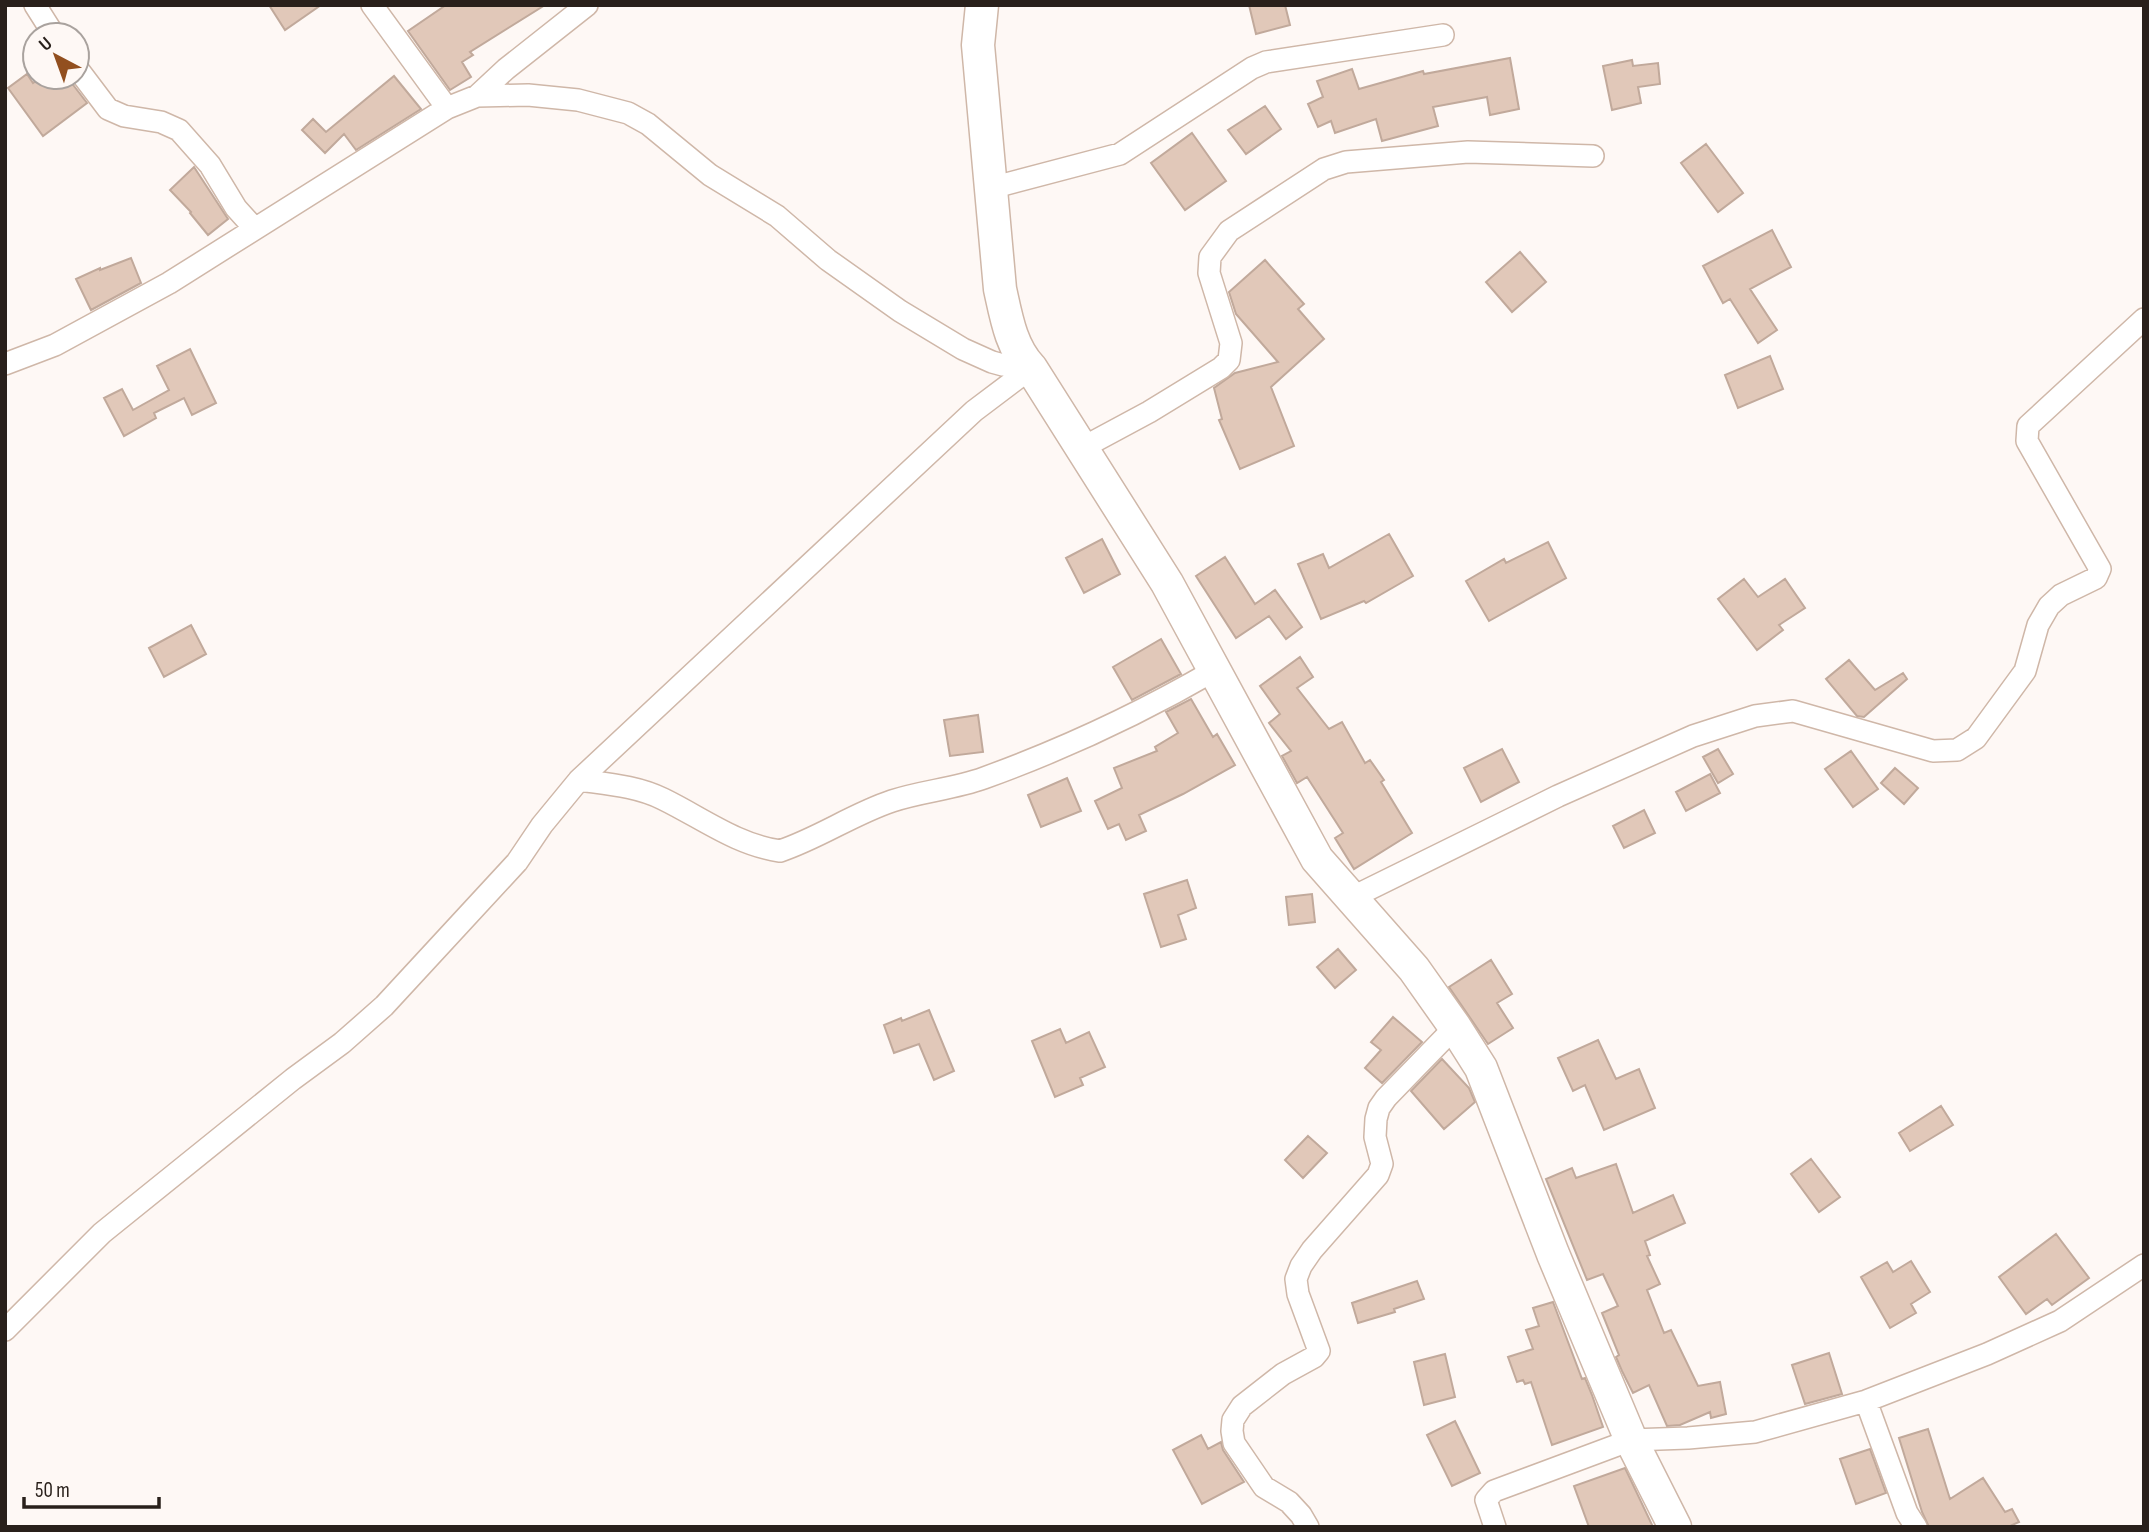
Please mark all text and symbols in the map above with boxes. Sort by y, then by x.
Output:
north arrow [21,21,91,91]
text: U [35,32,57,56]
scale bar [24,1466,159,1510]
text: 50 m [35,1478,70,1503]

